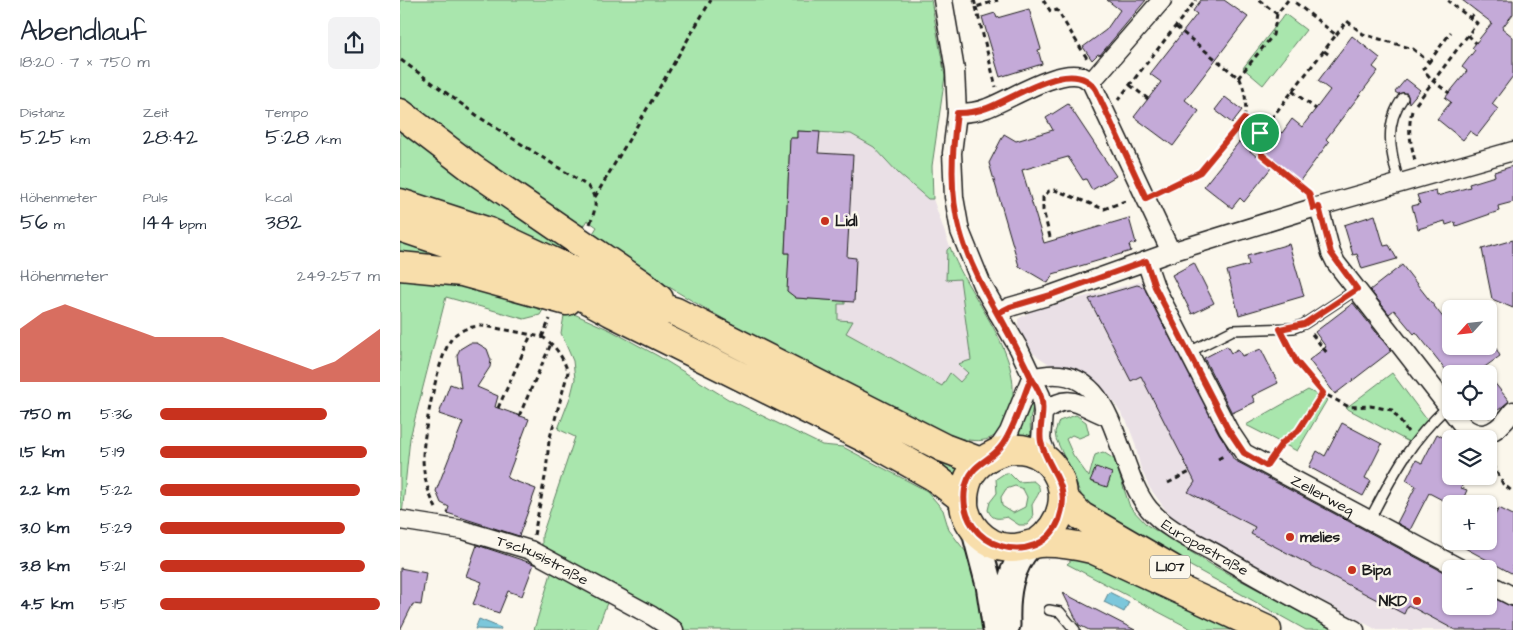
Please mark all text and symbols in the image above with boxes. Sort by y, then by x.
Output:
text: Abendlauf [20,12,147,51]
button: share [328,17,380,69]
text: 18:20 · 7 × 750 m [20,51,150,73]
text: Distanz [20,103,65,123]
text: Zeit [143,103,169,123]
text: Tempo [265,103,308,123]
pin [1239,112,1281,154]
icon: arrive [1246,119,1274,147]
text: 5.25 [20,123,65,152]
text: 28:42 [143,123,198,152]
text: 5:28 [265,123,309,152]
text: km [65,130,90,150]
text: /km [309,130,341,150]
text: Höhenmeter [20,188,97,208]
text: Puls [143,188,168,208]
text: kcal [265,188,292,208]
text: 56 [20,208,48,237]
text: 144 [143,208,174,237]
text: 382 [265,208,302,237]
place label: Lidl [835,211,858,232]
text: m [48,215,65,235]
text: bpm [174,215,206,235]
marker: Lidl [819,215,831,227]
text: Höhenmeter [20,265,108,287]
text: 249–257 m [297,265,380,287]
north arrow [1442,300,1498,355]
map controls [1442,300,1497,615]
button: locate [1442,365,1497,420]
text: 750 m [20,403,70,425]
text: 5:36 [100,403,132,425]
button: layers [1442,430,1497,485]
text: 1.5 km [20,441,64,463]
text: 5:19 [100,441,125,463]
street label: Zellerweg [1287,469,1358,521]
text: 2.2 km [20,479,69,501]
text: 5:22 [100,479,132,501]
button: + [1442,495,1497,550]
street label: Europastraße [1157,514,1253,581]
text: 3.0 km [20,517,69,539]
text: 5:29 [100,517,132,539]
place label: melies [1300,527,1341,548]
street label: Tschusistraße [494,530,592,590]
marker: melies [1284,531,1296,543]
text: 3.8 km [20,555,69,577]
text: 5:21 [100,555,125,577]
road number: L107 [1150,556,1190,578]
place label: Bipa [1362,560,1391,581]
button: − [1442,560,1497,615]
marker: Bipa [1346,564,1358,576]
place label: NKD [1379,591,1407,612]
text: 4.5 km [20,593,73,615]
text: 5:15 [100,593,127,615]
marker: NKD [1411,595,1423,607]

